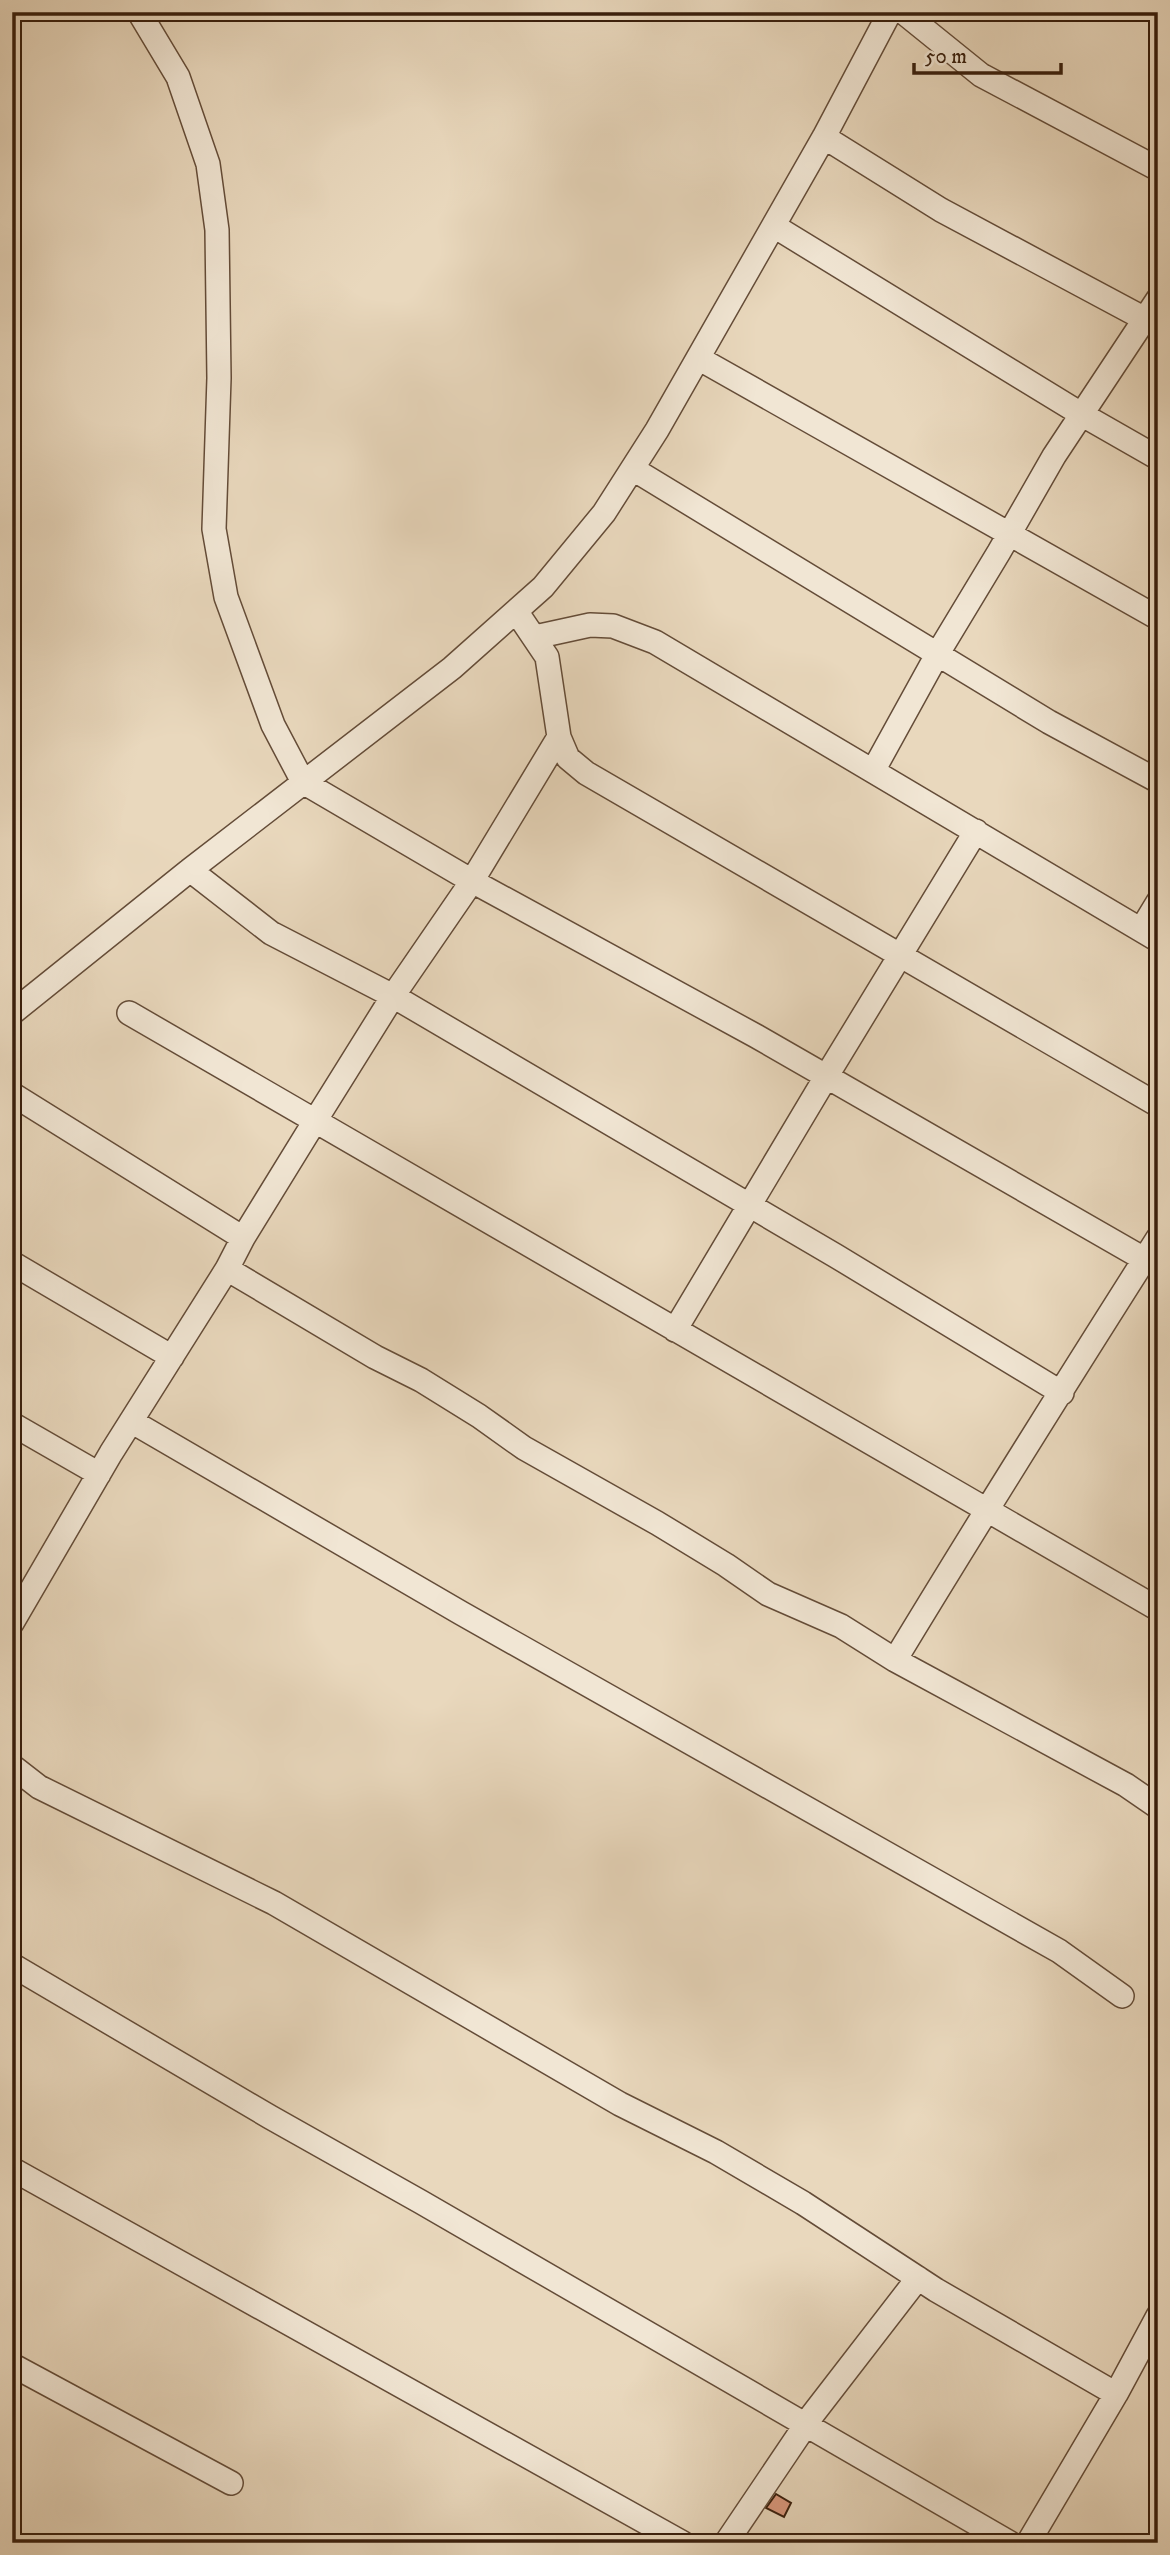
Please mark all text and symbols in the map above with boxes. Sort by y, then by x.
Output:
scale bar [914,32,1062,76]
text: 50 m [925,44,967,70]

